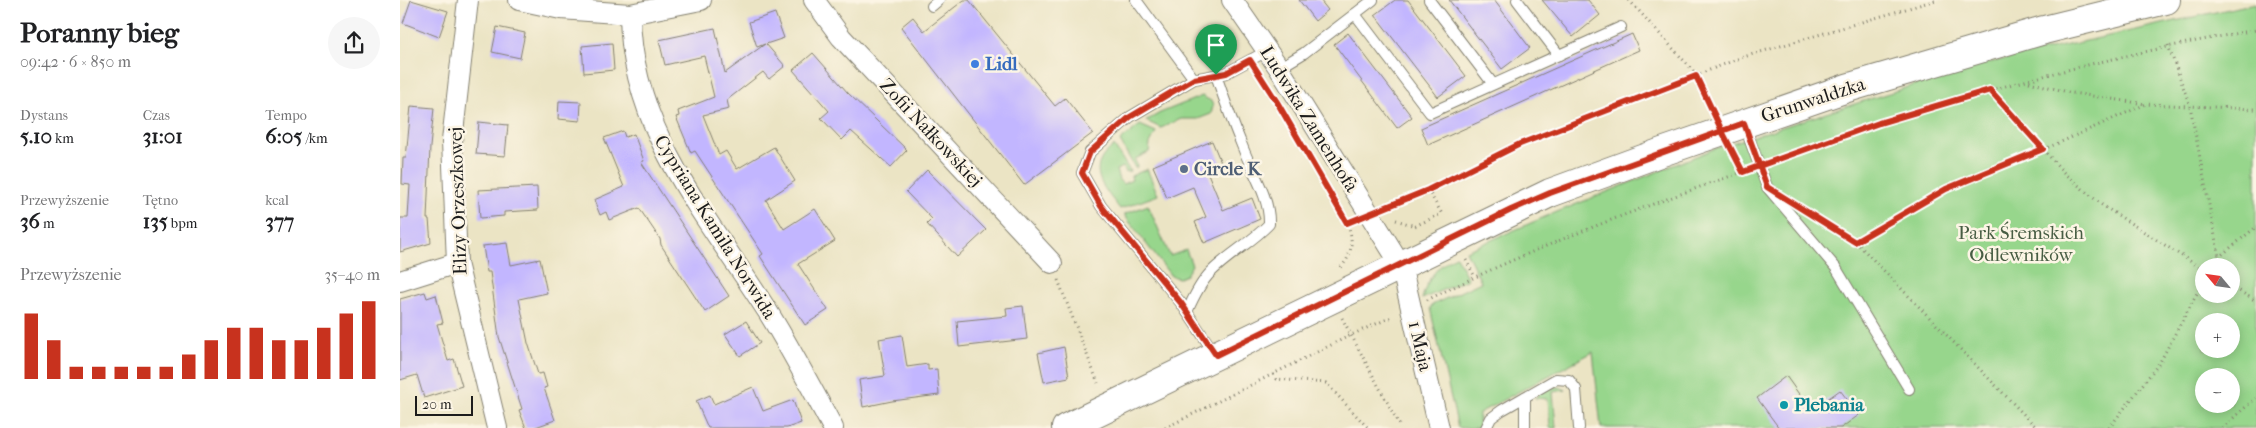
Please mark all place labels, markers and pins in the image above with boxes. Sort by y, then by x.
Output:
pin [1195,24,1237,75]
place label: Lidl [985,53,1018,75]
marker: Lidl [969,58,981,70]
place label: Circle K [1194,158,1262,180]
marker: Circle K [1178,163,1190,175]
place label: Plebania [1794,394,1865,416]
marker: Plebania [1778,399,1790,411]

